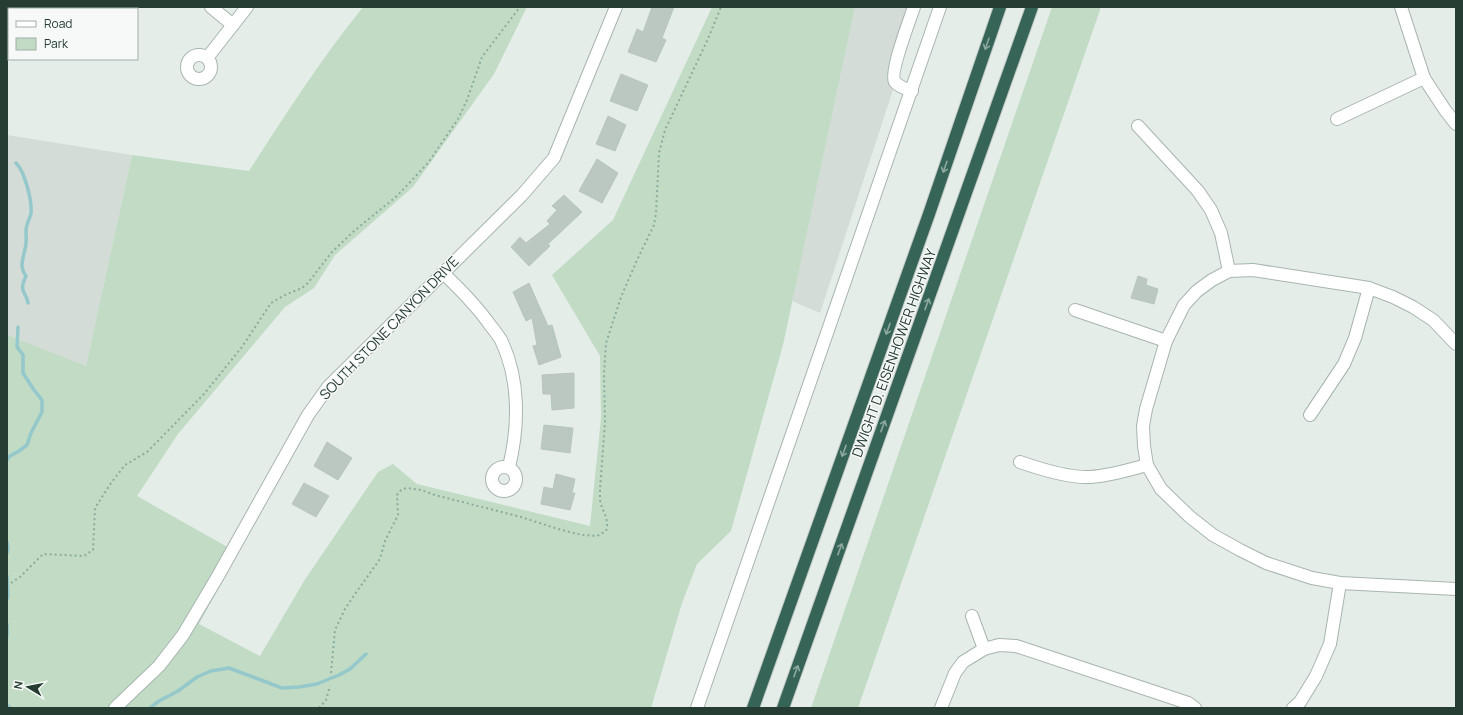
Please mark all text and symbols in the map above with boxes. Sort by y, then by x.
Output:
legend [8,8,138,60]
text: Road [44,15,72,32]
text: Park [44,35,69,52]
one-way arrow [983,37,990,50]
one-way arrow [940,160,948,172]
street label: DWIGHT D. EISENHOWER HIGHWAY [847,246,940,460]
street label: SOUTH STONE CANYON DRIVE [315,252,462,404]
one-way arrow [924,297,931,310]
one-way arrow [883,323,891,335]
one-way arrow [880,421,888,433]
one-way arrow [840,445,847,458]
one-way arrow [837,542,844,555]
one-way arrow [793,666,801,678]
north arrow [8,667,48,707]
text: N [10,680,26,690]

